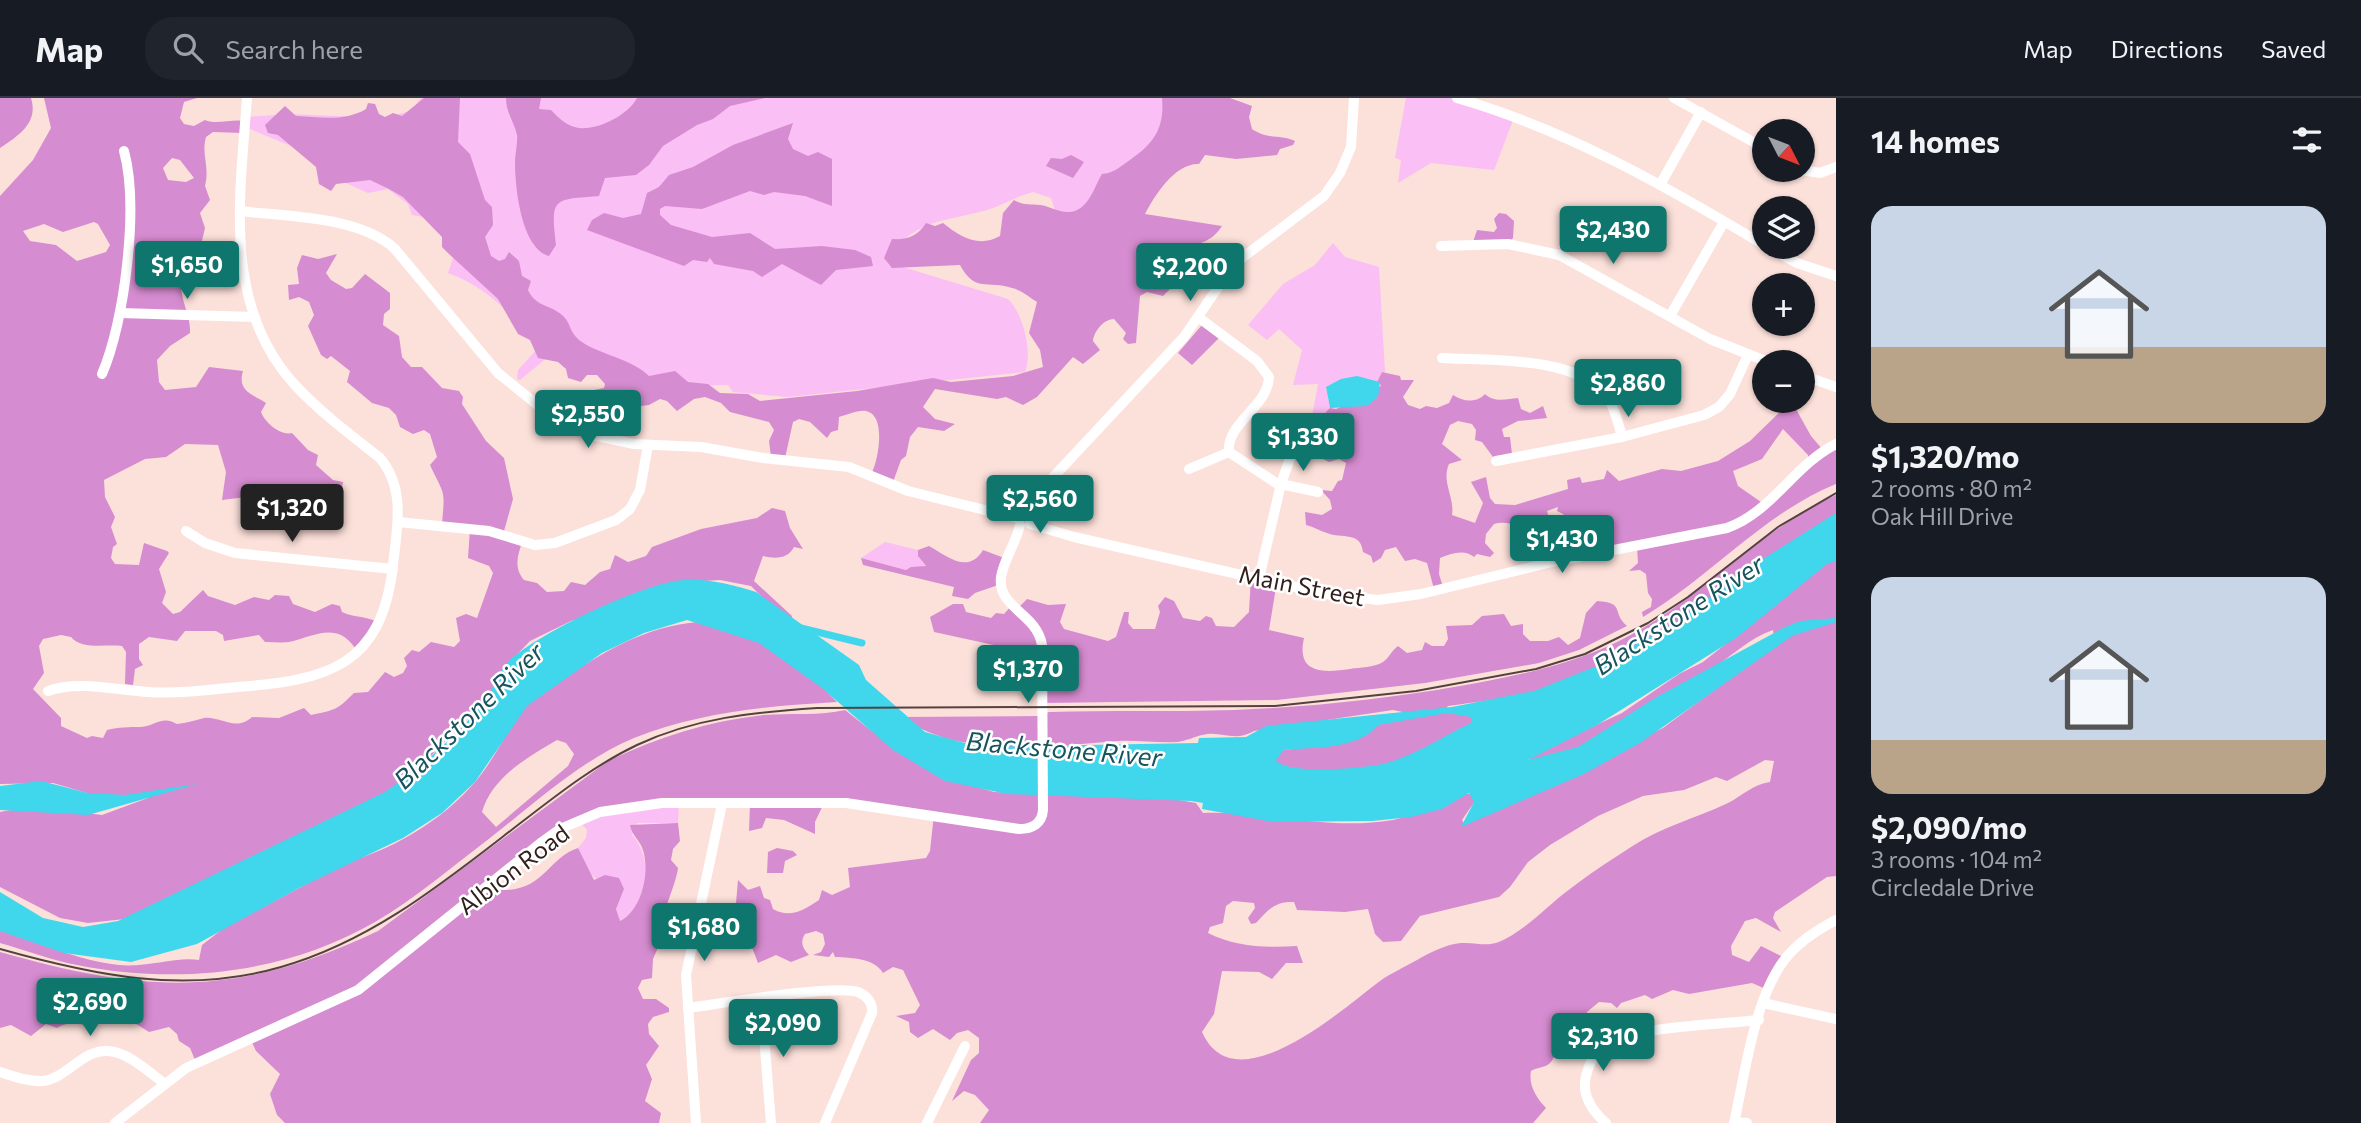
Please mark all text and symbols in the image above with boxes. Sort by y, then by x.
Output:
search box [145,17,635,80]
text: Map [35,28,103,69]
icon: search [169,29,207,67]
text: Search here [225,33,363,64]
text: Map [2023,34,2073,63]
text: Directions [2111,34,2223,63]
text: Saved [2261,34,2326,63]
north arrow [1752,119,1815,182]
map controls [1752,119,1815,413]
icon: filters [2288,121,2326,159]
text: 14 homes [1871,122,2000,159]
button: layers [1752,196,1815,259]
pin: $2,430 [1556,206,1670,266]
text: $2,430 [1576,215,1650,243]
pin: $1,650 [130,242,244,301]
pin: $2,200 [1133,244,1247,303]
text: $1,650 [151,250,223,278]
icon: home [2036,251,2162,377]
text: $2,200 [1152,252,1228,280]
button: + [1752,273,1815,336]
button: − [1752,350,1815,413]
pin: $2,860 [1571,360,1685,419]
text: $2,860 [1590,368,1666,396]
pin: $2,550 [531,390,645,450]
text: $2,550 [551,399,625,427]
pin: $1,330 [1246,414,1360,473]
text: $1,330 [1267,422,1339,450]
text: $1,320/mo [1871,437,2020,474]
text: 2 rooms · 80 m² [1871,474,2032,502]
pin: $2,560 [983,476,1097,535]
pin: $1,320 [235,484,349,544]
text: $2,560 [1003,484,1077,512]
text: $1,320 [257,493,327,521]
text: Oak Hill Drive [1871,502,2014,530]
pin: $1,430 [1505,516,1619,575]
text: $1,430 [1526,524,1598,552]
water label: Blackstone River [1587,547,1770,681]
street label: Main Street [1237,559,1368,611]
icon: home [2036,622,2162,748]
water label: Blackstone River [387,634,551,794]
pin: $1,370 [971,646,1085,705]
text: $1,370 [993,654,1063,682]
water label: Blackstone River [965,724,1165,772]
text: $2,090/mo [1871,808,2027,845]
street label: Albion Road [452,818,574,920]
text: 3 rooms · 104 m² [1871,845,2042,873]
text: Circledale Drive [1871,873,2034,901]
pin: $1,680 [647,904,761,963]
text: $1,680 [668,912,740,940]
pin: $2,690 [33,978,147,1038]
text: $2,690 [52,987,128,1015]
pin: $2,090 [726,1000,840,1059]
text: $2,090 [745,1008,821,1036]
pin: $2,310 [1546,1014,1660,1073]
text: $2,310 [1567,1022,1639,1050]

